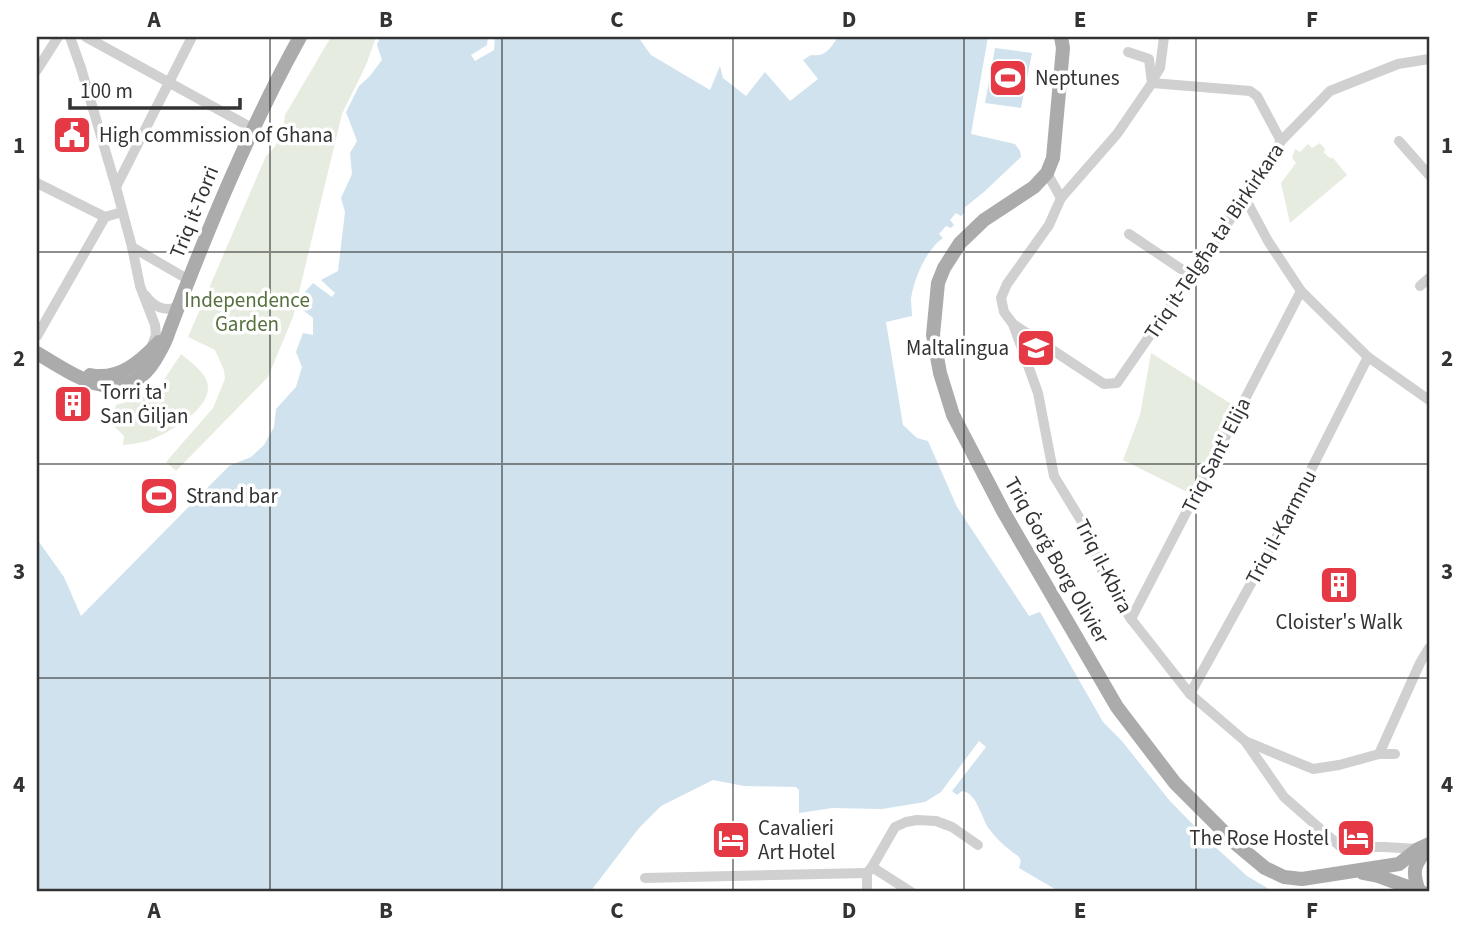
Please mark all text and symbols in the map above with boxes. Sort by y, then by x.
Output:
text: A [146,3,161,36]
text: B [379,3,393,36]
text: C [610,3,624,36]
text: D [842,3,856,36]
text: E [1074,3,1086,36]
text: F [1306,3,1318,36]
sports icon: Neptunes [987,57,1029,99]
place label: Neptunes [1035,63,1120,93]
scale bar [70,66,240,110]
text: 100 m [80,76,133,106]
public building icon: High commission of Ghana [51,114,93,156]
place label: High commission of Ghana [99,120,333,150]
text: 1 [13,129,25,162]
text: 1 [1441,129,1453,162]
street label: Triq it-Telgħa ta' Birkirkara [1137,137,1291,345]
street label: Triq it-Torri [162,161,226,263]
park label: Independence Garden [184,285,310,339]
school or university icon: Maltalingua [1015,327,1057,369]
place label: Maltalingua [906,333,1009,363]
text: 2 [13,342,25,375]
text: 2 [1441,342,1453,375]
place label: Torri ta' San Ġiljan [100,377,188,431]
building icon: Torri ta' San Ġiljan [52,383,94,425]
street label: Triq Sant' Elija [1174,392,1258,518]
street label: Triq il-Karmnu [1238,464,1324,590]
street label: Triq Ġorġ Borg Olivier [997,471,1117,649]
sports icon: Strand bar [138,475,180,517]
place label: Strand bar [186,481,278,511]
street label: Triq il-Kbira [1067,514,1141,618]
text: 3 [13,555,25,588]
text: 3 [1441,555,1453,588]
building icon: Cloister's Walk [1318,564,1360,606]
place label: Cloister's Walk [1275,607,1403,637]
text: 4 [13,768,25,801]
text: 4 [1441,768,1453,801]
place label: Cavalieri Art Hotel [758,813,835,867]
hotel icon: The Rose Hostel [1335,817,1377,859]
hotel icon: Cavalieri Art Hotel [710,819,752,861]
place label: The Rose Hostel [1189,823,1329,853]
text: A [146,894,161,927]
text: B [379,894,393,927]
text: C [610,894,624,927]
text: D [842,894,856,927]
text: E [1074,894,1086,927]
text: F [1306,894,1318,927]

